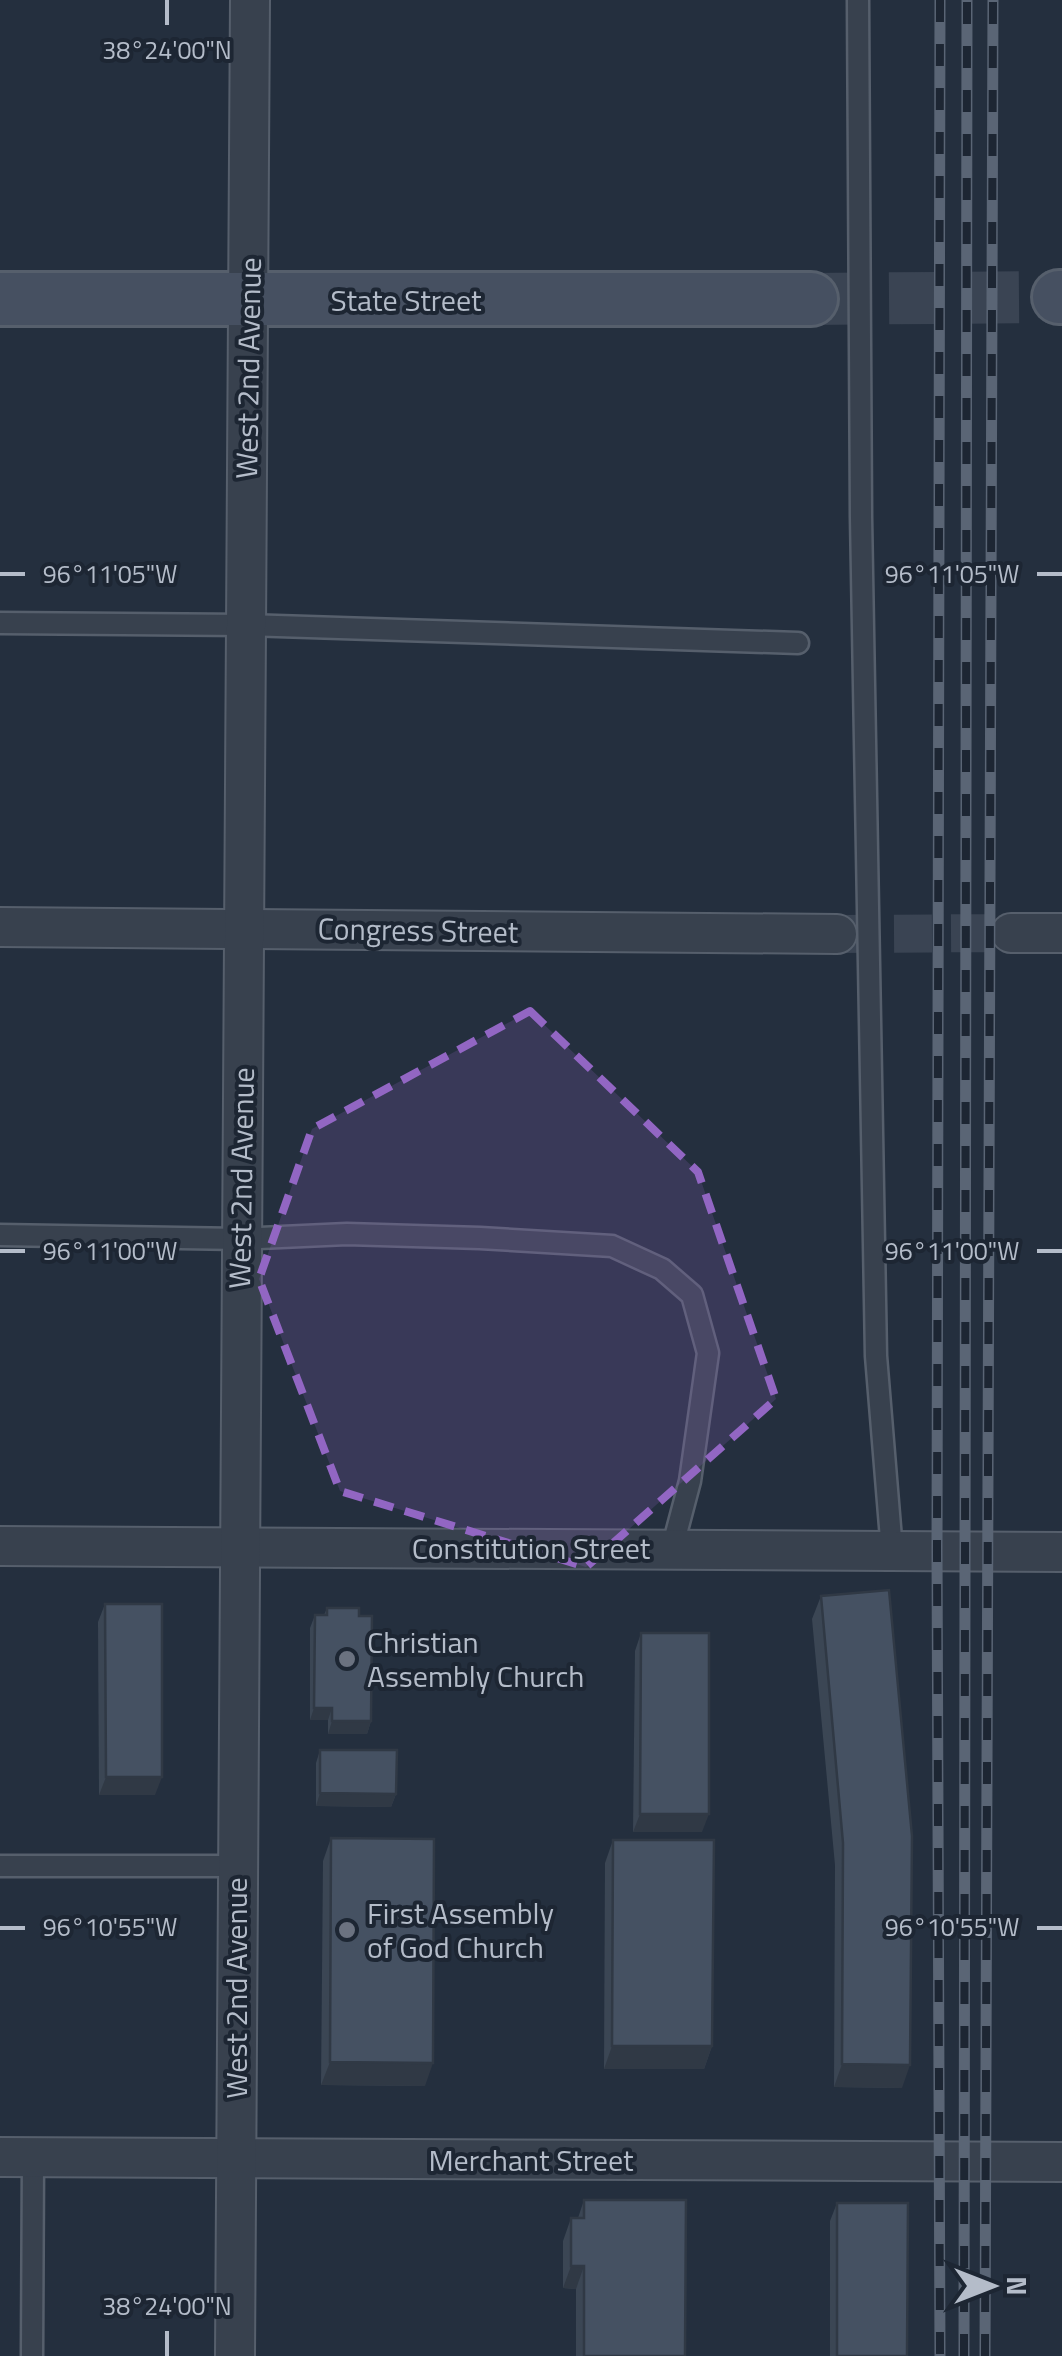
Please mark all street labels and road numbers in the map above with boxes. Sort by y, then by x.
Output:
street label: West 2nd Avenue [223,257,273,479]
street label: State Street [330,277,482,323]
street label: Congress Street [317,905,519,955]
street label: West 2nd Avenue [216,1067,266,1289]
street label: Constitution Street [412,1525,651,1571]
street label: West 2nd Avenue [213,1877,259,2099]
street label: Merchant Street [429,2137,634,2183]

